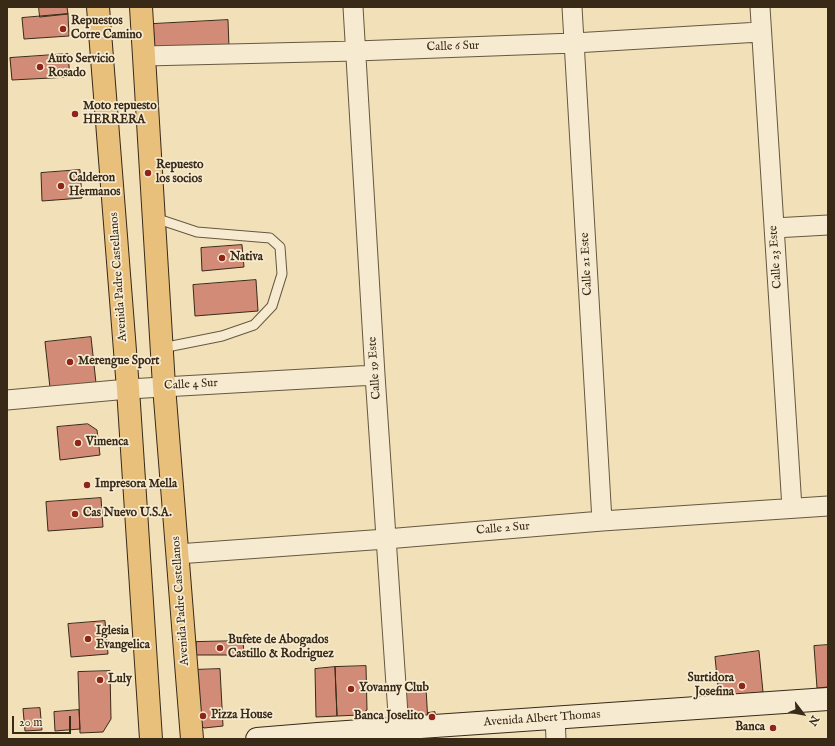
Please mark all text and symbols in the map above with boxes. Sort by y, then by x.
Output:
place label: Repuestos Corre Camino [71,15,142,43]
marker: Repuestos Corre Camino [58,24,68,34]
street label: Calle 6 Sur [426,39,480,55]
place label: Auto Servicio Rosado [48,53,115,81]
marker: Auto Servicio Rosado [35,62,45,72]
place label: Moto repuesto HERRERA [83,100,157,128]
marker: Moto repuesto HERRERA [70,109,80,119]
place label: Repuesto los socios [156,159,204,187]
marker: Repuesto los socios [143,168,153,178]
place label: Calderon Hermanos [69,172,121,200]
marker: Calderon Hermanos [56,181,66,191]
street label: Avenida Padre Castellanos [107,212,131,342]
street label: Calle 23 Este [767,225,785,289]
street label: Calle 21 Este [578,232,596,296]
place label: Nativa [230,251,263,265]
marker: Nativa [217,253,227,263]
street label: Calle 19 Este [366,336,384,400]
place label: Merengue Sport [78,355,159,369]
marker: Merengue Sport [65,357,75,367]
street label: Calle 4 Sur [164,376,218,394]
place label: Vimenca [86,436,129,450]
marker: Vimenca [73,438,83,448]
place label: Impresora Mella [95,478,177,492]
marker: Impresora Mella [82,480,92,490]
place label: Cas Nuevo U.S.A. [83,507,172,521]
marker: Cas Nuevo U.S.A. [70,509,80,519]
street label: Calle 2 Sur [476,519,530,539]
street label: Avenida Padre Castellanos [169,536,193,666]
place label: Iglesia Evangelica [96,625,150,653]
marker: Iglesia Evangelica [83,634,93,644]
place label: Bufete de Abogados Castillo & Rodriguez [228,634,334,662]
marker: Bufete de Abogados Castillo & Rodriguez [215,643,225,653]
place label: Surtidora Josefina [688,672,734,700]
place label: Luly [108,673,132,687]
marker: Luly [95,675,105,685]
marker: Surtidora Josefina [737,681,747,691]
place label: Yovanny Club [359,682,429,696]
marker: Yovanny Club [346,684,356,694]
north arrow [783,694,823,734]
scale bar [14,708,73,734]
street label: Avenida Albert Thomas [483,708,601,730]
place label: Pizza House [211,709,273,723]
place label: Banca Joselito [354,710,424,724]
marker: Pizza House [198,711,208,721]
marker: Banca Joselito [427,712,437,722]
text: N [805,713,822,728]
text: 20 m [19,715,42,730]
place label: Banca [735,721,765,735]
marker: Banca [768,723,778,733]

